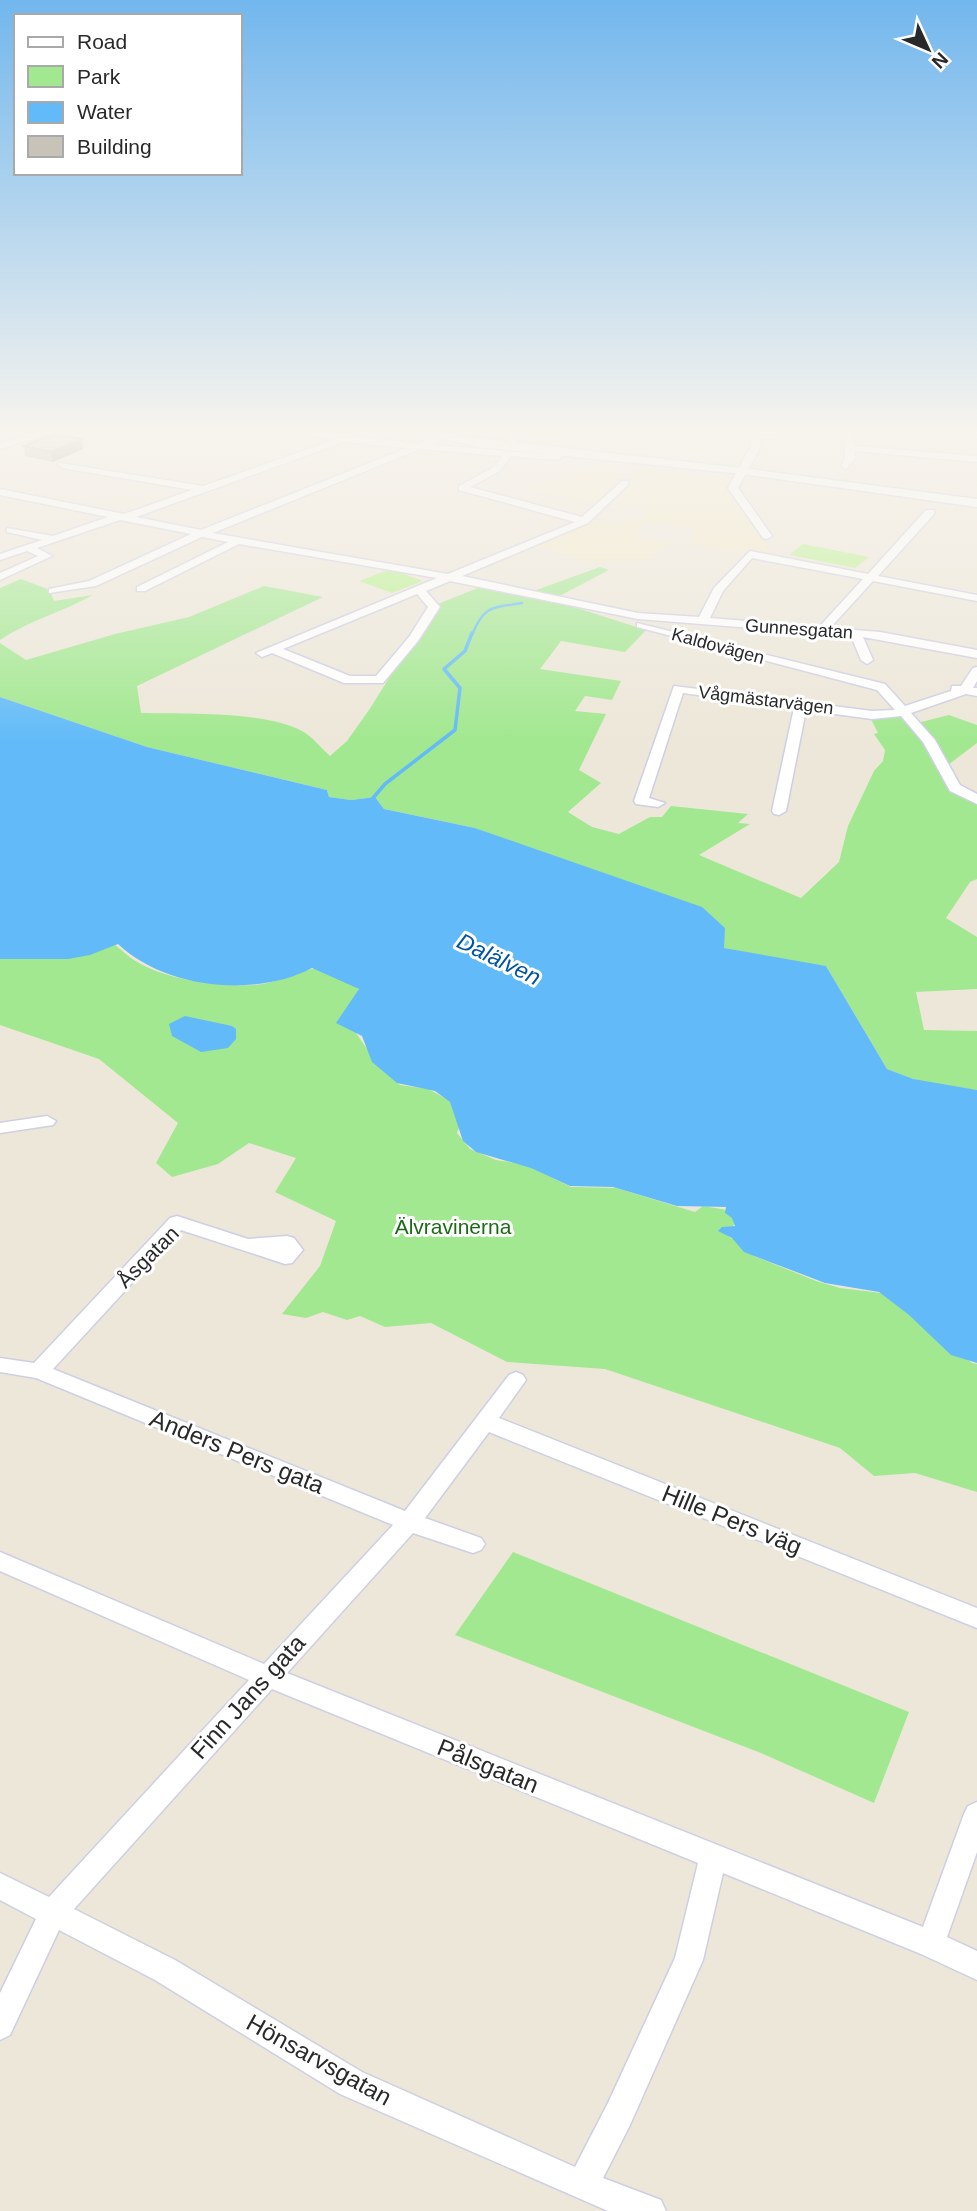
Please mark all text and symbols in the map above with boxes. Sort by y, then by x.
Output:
legend [14,14,242,175]
north arrow [893,14,963,84]
text: Road [77,30,127,53]
text: N [928,48,952,73]
text: Park [77,65,121,88]
text: Water [77,100,132,123]
text: Building [77,135,152,158]
street label: Gunnesgatan [744,615,854,643]
street label: Kaldovägen [669,624,767,668]
street label: Vågmästarvägen [697,682,835,718]
water label: Dalälven [453,928,545,990]
park label: Älvravinerna [395,1215,512,1238]
street label: Åsgatan [112,1221,183,1292]
street label: Anders Pers gata [146,1404,329,1499]
street label: Hille Pers väg [658,1479,806,1560]
street label: Finn Jans gata [185,1629,311,1764]
street label: Pålsgatan [434,1733,543,1798]
street label: Hönsarvsgatan [242,2009,396,2111]

